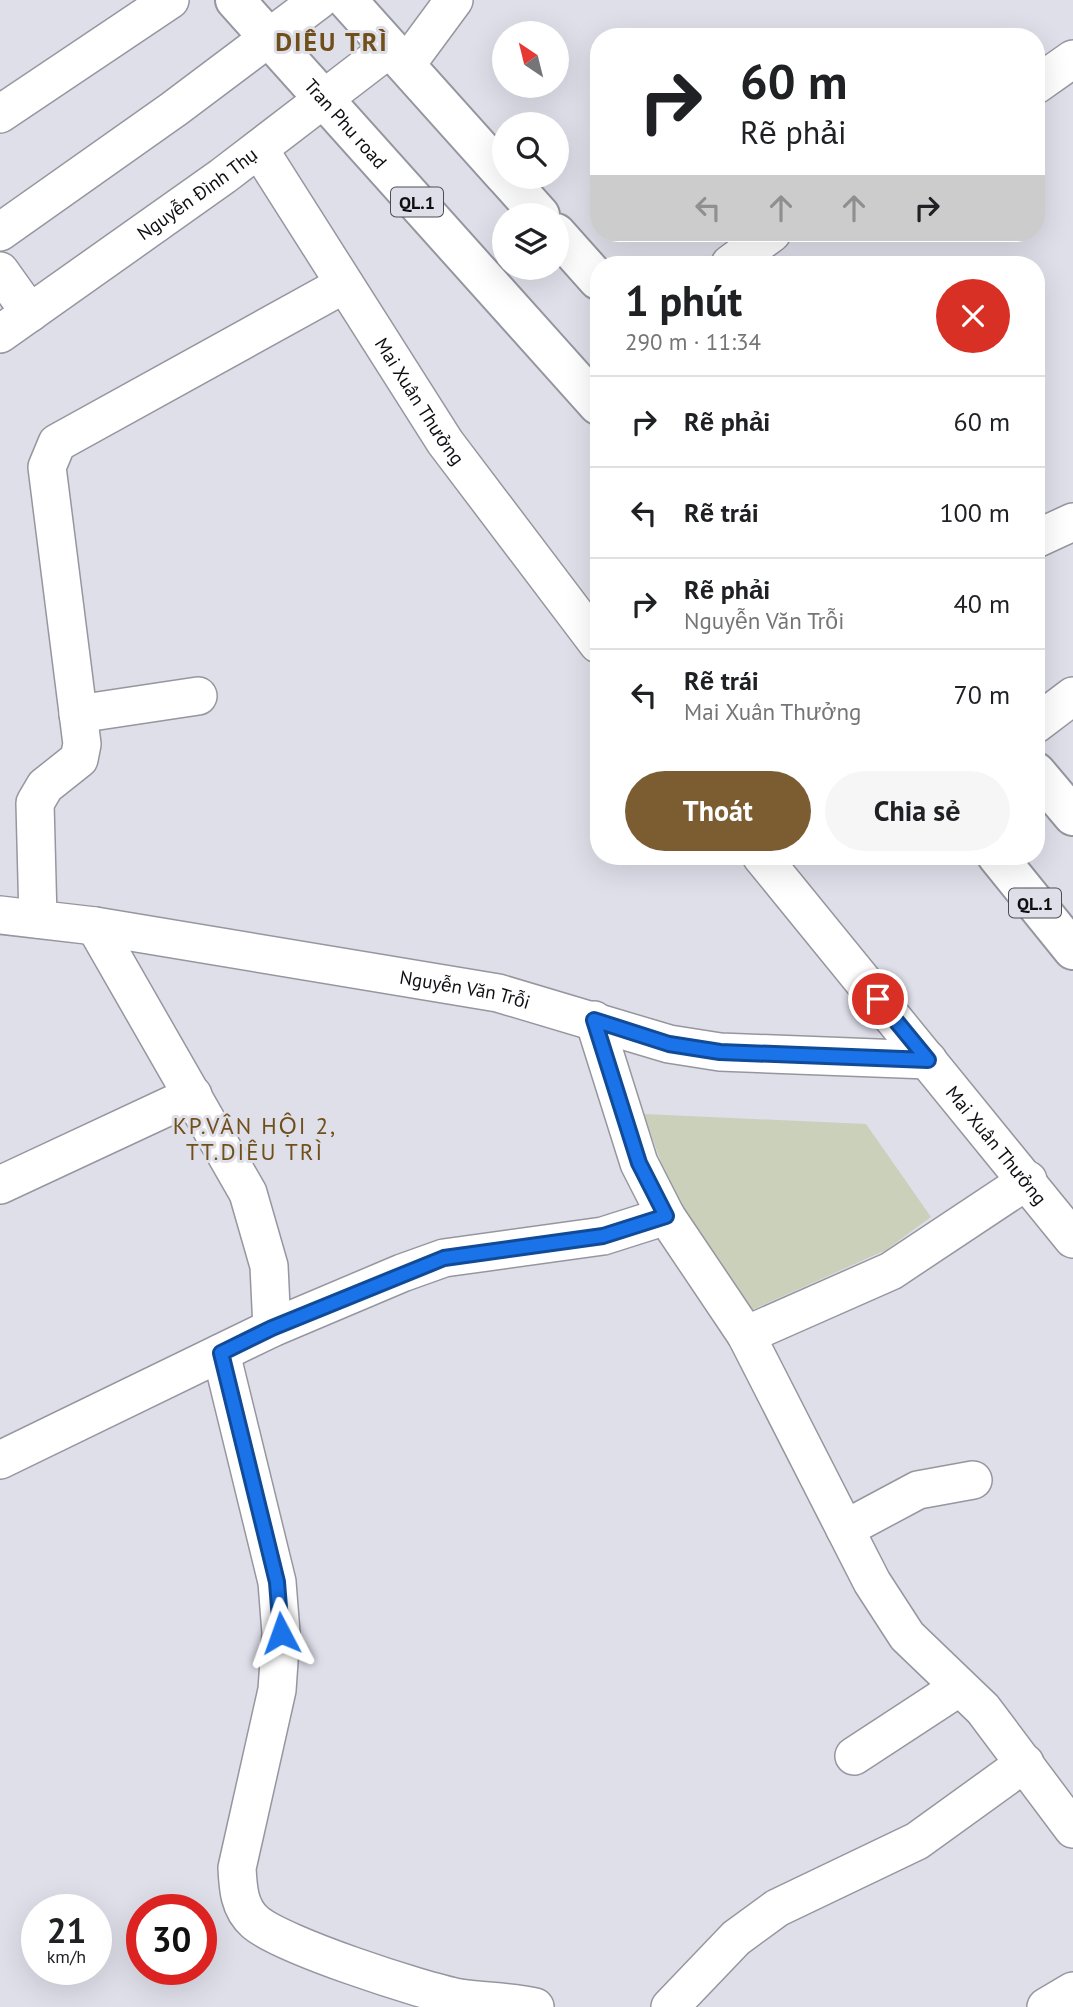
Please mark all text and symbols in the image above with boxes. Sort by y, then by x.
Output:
north arrow [492,21,569,98]
map controls [492,21,569,280]
district label: DIÊU TRÌ [275,25,389,58]
text: 60 m [740,49,847,113]
icon: right [625,56,716,147]
street label: Tran Phu road [299,74,392,174]
text: Rẽ phải [740,111,847,153]
button: search [492,112,569,189]
street label: Nguyễn Đình Thụ [132,142,262,245]
road number: QL.1 [391,188,443,216]
icon: left [689,189,727,227]
icon: ahead [762,189,800,227]
icon: ahead [835,189,873,227]
icon: right [908,189,946,227]
button: layers [492,203,569,280]
text: 1 phút [625,273,742,328]
button: close [936,279,1010,353]
text: 290 m · 11:34 [625,327,761,356]
street label: Mai Xuân Thưởng [370,333,470,469]
icon: right [625,403,663,441]
text: Rẽ phải [684,405,770,438]
text: 60 m [954,405,1010,438]
icon: left [625,494,663,532]
text: Rẽ trái [684,496,759,529]
text: 100 m [939,496,1010,529]
text: Rẽ phải [684,573,770,606]
icon: right [625,585,663,623]
text: 40 m [954,587,1010,620]
text: Nguyễn Văn Trỗi [684,606,844,635]
text: Rẽ trái [684,664,759,697]
icon: left [625,676,663,714]
text: 70 m [954,678,1010,711]
text: Mai Xuân Thưởng [684,697,861,726]
button: Thoát [625,771,811,851]
button: Chia sẻ [825,771,1010,851]
road number: QL.1 [1009,888,1061,918]
street label: Nguyễn Văn Trỗi [398,965,533,1014]
pin [848,969,908,1029]
icon: arrive [859,980,897,1018]
street label: Mai Xuân Thưởng [941,1081,1052,1210]
district label: KP.VÂN HỘI 2, TT.DIÊU TRÌ [173,1111,337,1166]
position arrow [244,1596,318,1670]
speed limit sign: 30 [126,1894,217,1985]
text: 21 [47,1907,86,1953]
text: km/h [47,1945,86,1968]

